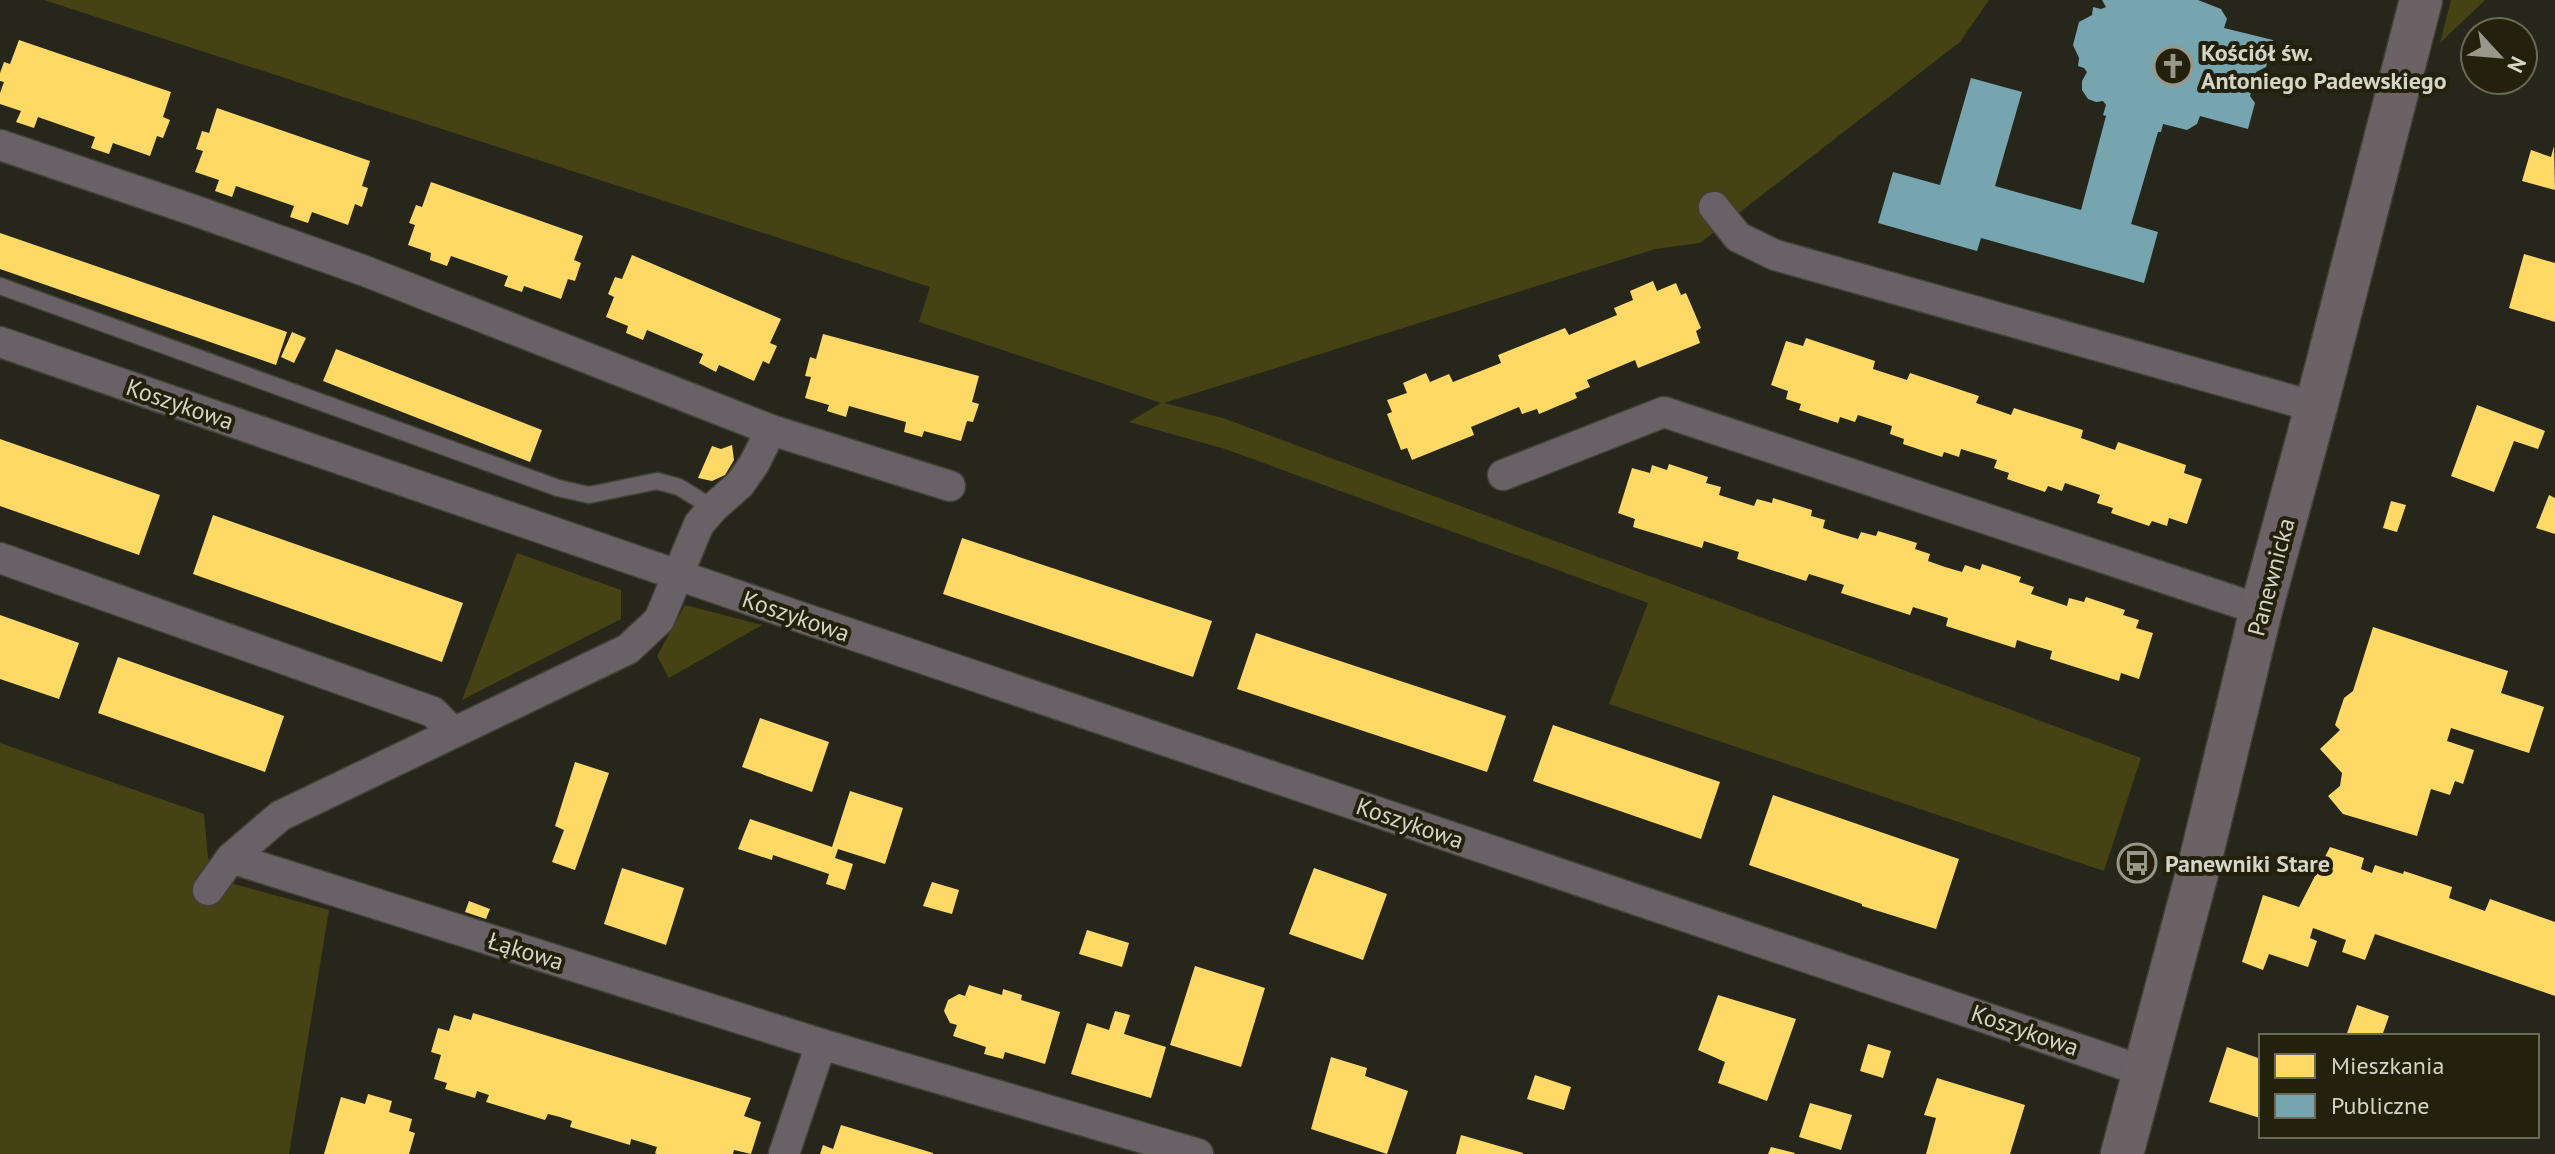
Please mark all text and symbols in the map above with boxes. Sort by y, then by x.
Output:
north arrow [2459,16,2539,96]
place label: Kościół św. Antoniego Padewskiego [2201,37,2447,96]
church icon: Kościół św. Antoniego Padewskiego [2152,45,2194,87]
text: N [2501,52,2533,77]
street label: Koszykowa [122,371,238,437]
street label: Panewnicka [2240,515,2302,639]
street label: Koszykowa [738,583,854,649]
street label: Koszykowa [1352,790,1468,856]
bus stop icon: Panewniki Stare [2116,842,2158,884]
place label: Panewniki Stare [2165,848,2330,879]
street label: Łąkowa [485,925,567,977]
street label: Koszykowa [1967,997,2083,1063]
legend [2259,1034,2539,1138]
text: Mieszkania [2331,1050,2444,1081]
text: Publiczne [2331,1090,2429,1121]

